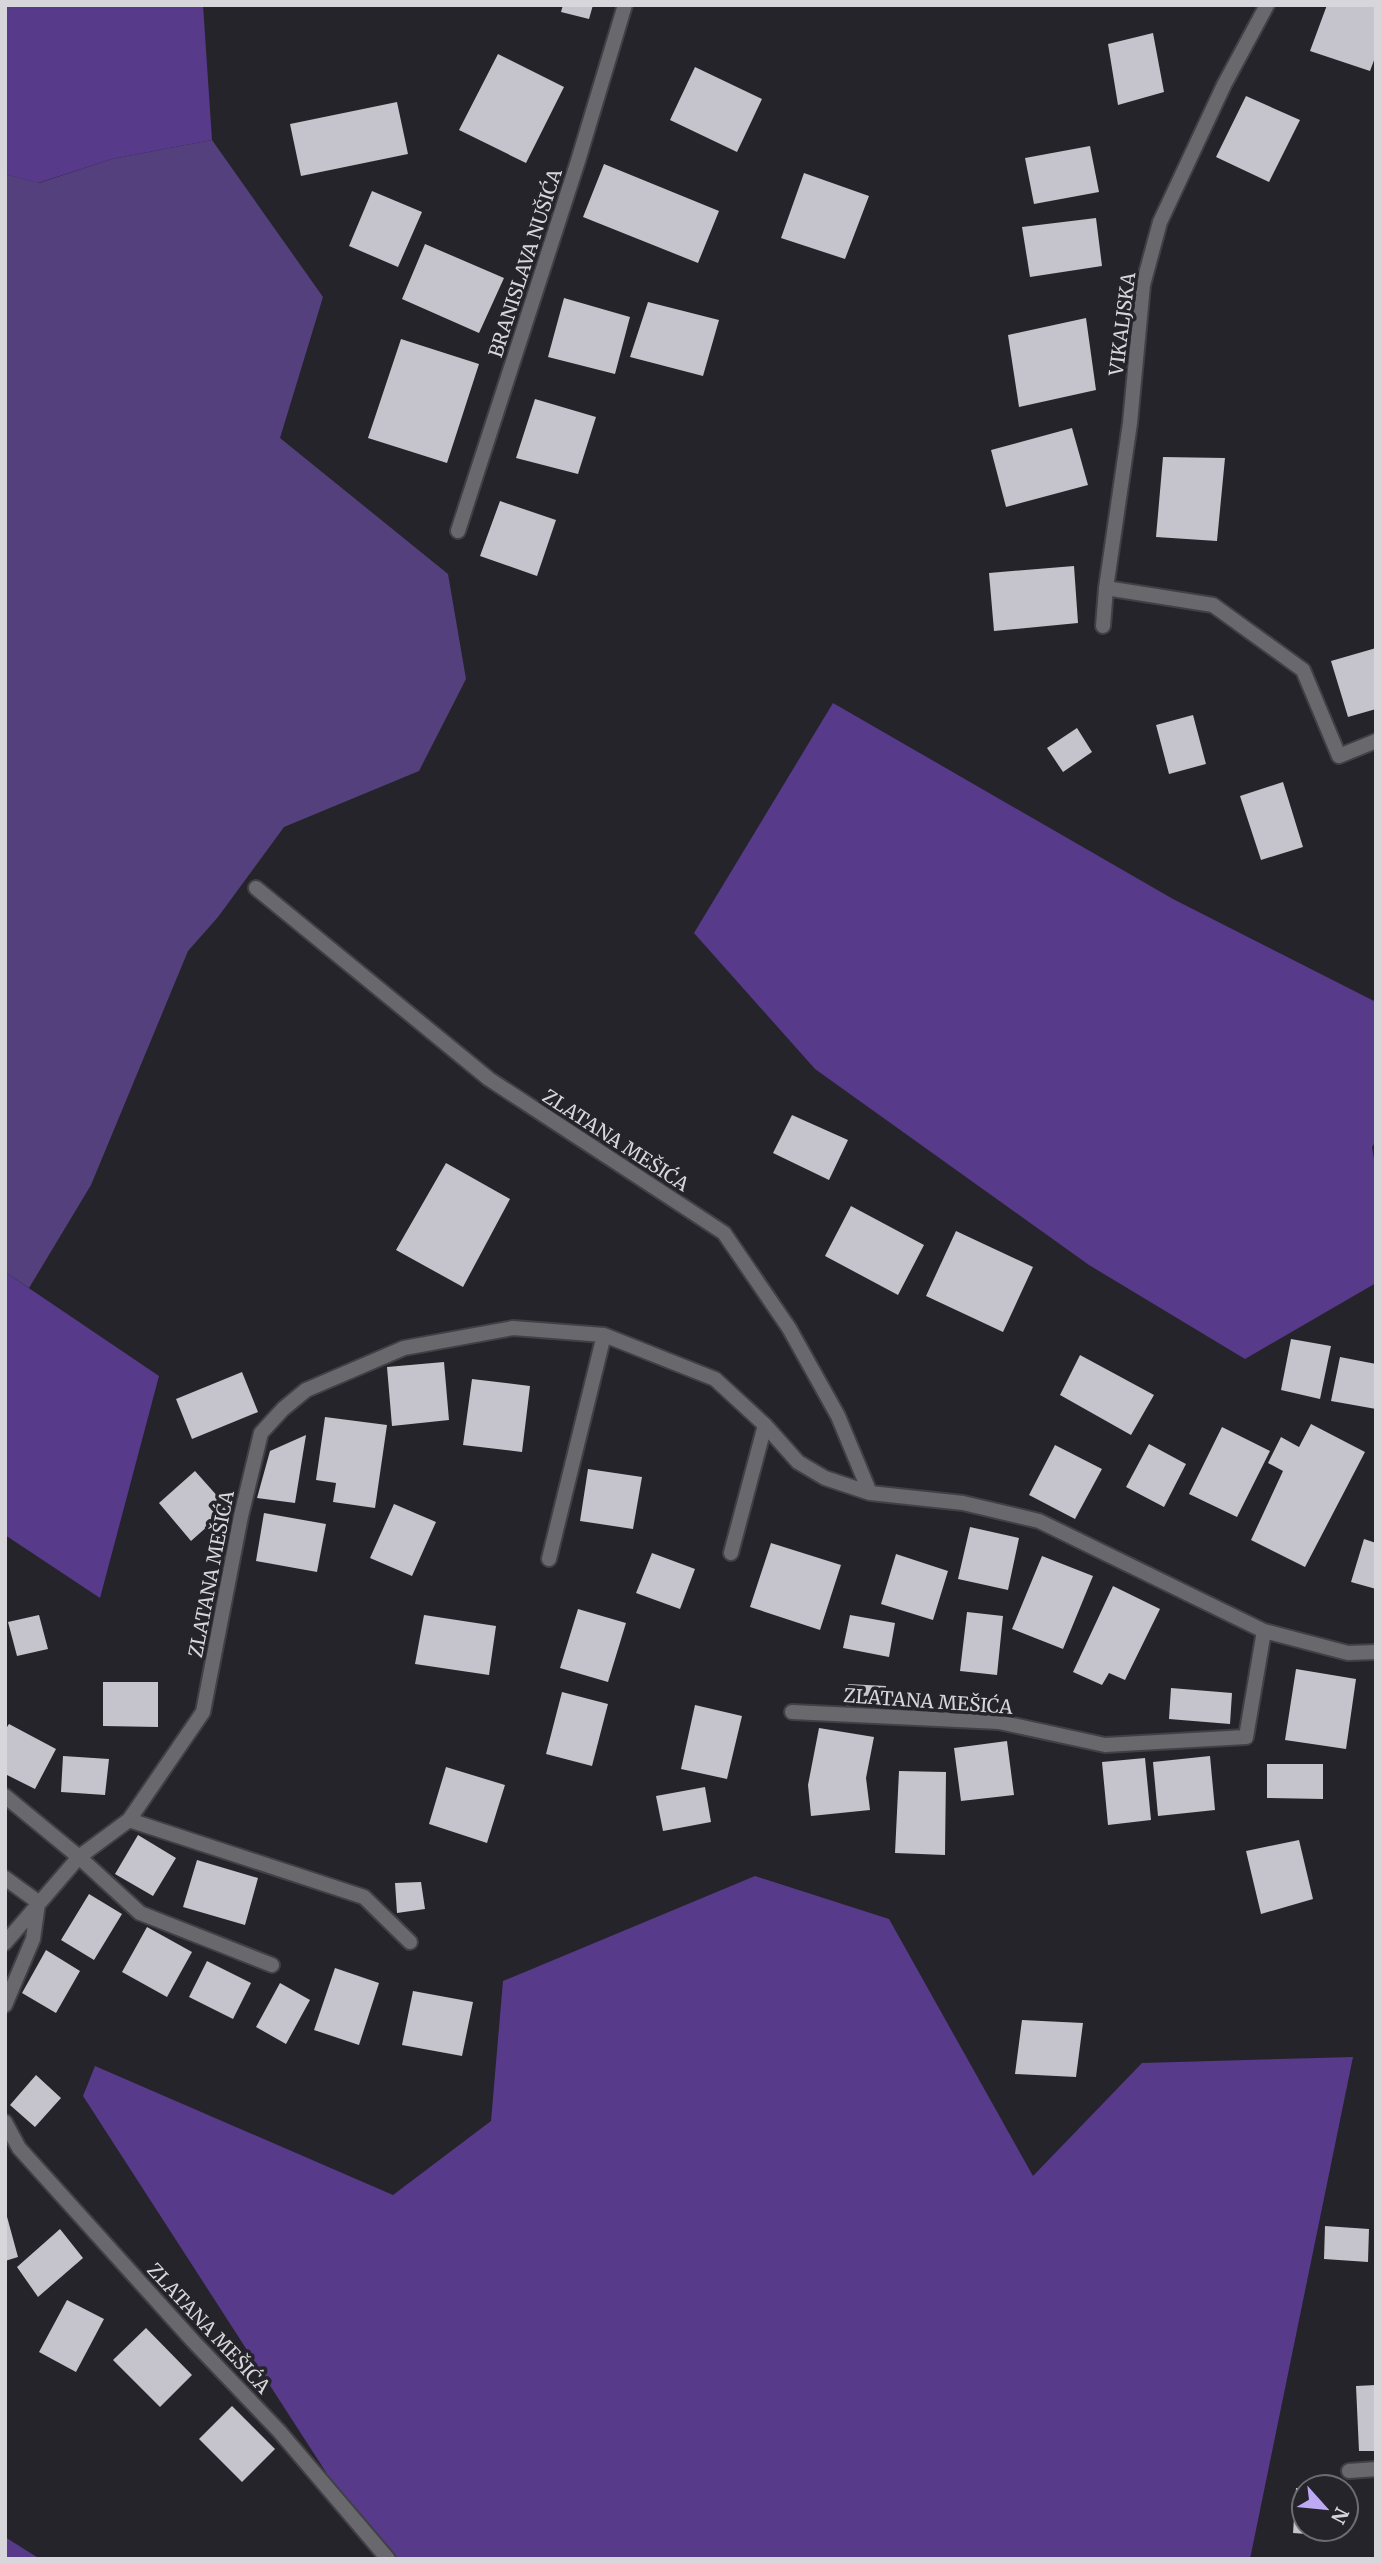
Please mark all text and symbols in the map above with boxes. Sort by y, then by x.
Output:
street label: BRANISLAVA NUŠIĆA [482,165,567,360]
street label: VIKALJSKA [1104,270,1140,378]
street label: ZLATANA MEŠIĆA [538,1083,695,1197]
street label: ZLATANA MEŠIĆA [182,1488,239,1659]
street label: ZLATANA MEŠIĆA [843,1682,1014,1719]
street label: ZLATANA MEŠIĆA [142,2257,277,2399]
north arrow [1290,2473,1360,2543]
text: N [1326,2504,1354,2528]

